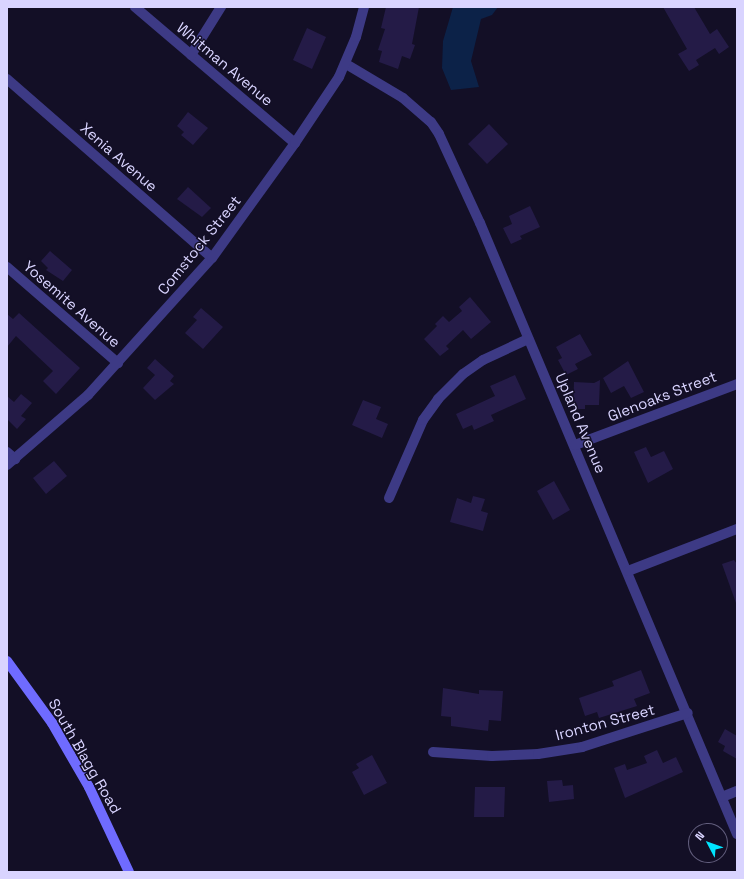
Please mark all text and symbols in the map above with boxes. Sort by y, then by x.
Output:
street label: Whitman Avenue [173,18,277,110]
street label: Xenia Avenue [77,119,161,195]
street label: Comstock Street [154,192,244,298]
street label: Yosemite Avenue [20,257,124,351]
street label: Glenoaks Street [605,367,719,425]
street label: Upland Avenue [552,370,610,476]
street label: South Blagg Road [45,695,125,817]
street label: Ironton Street [553,700,657,744]
north arrow [688,823,728,863]
text: N [692,828,707,843]

